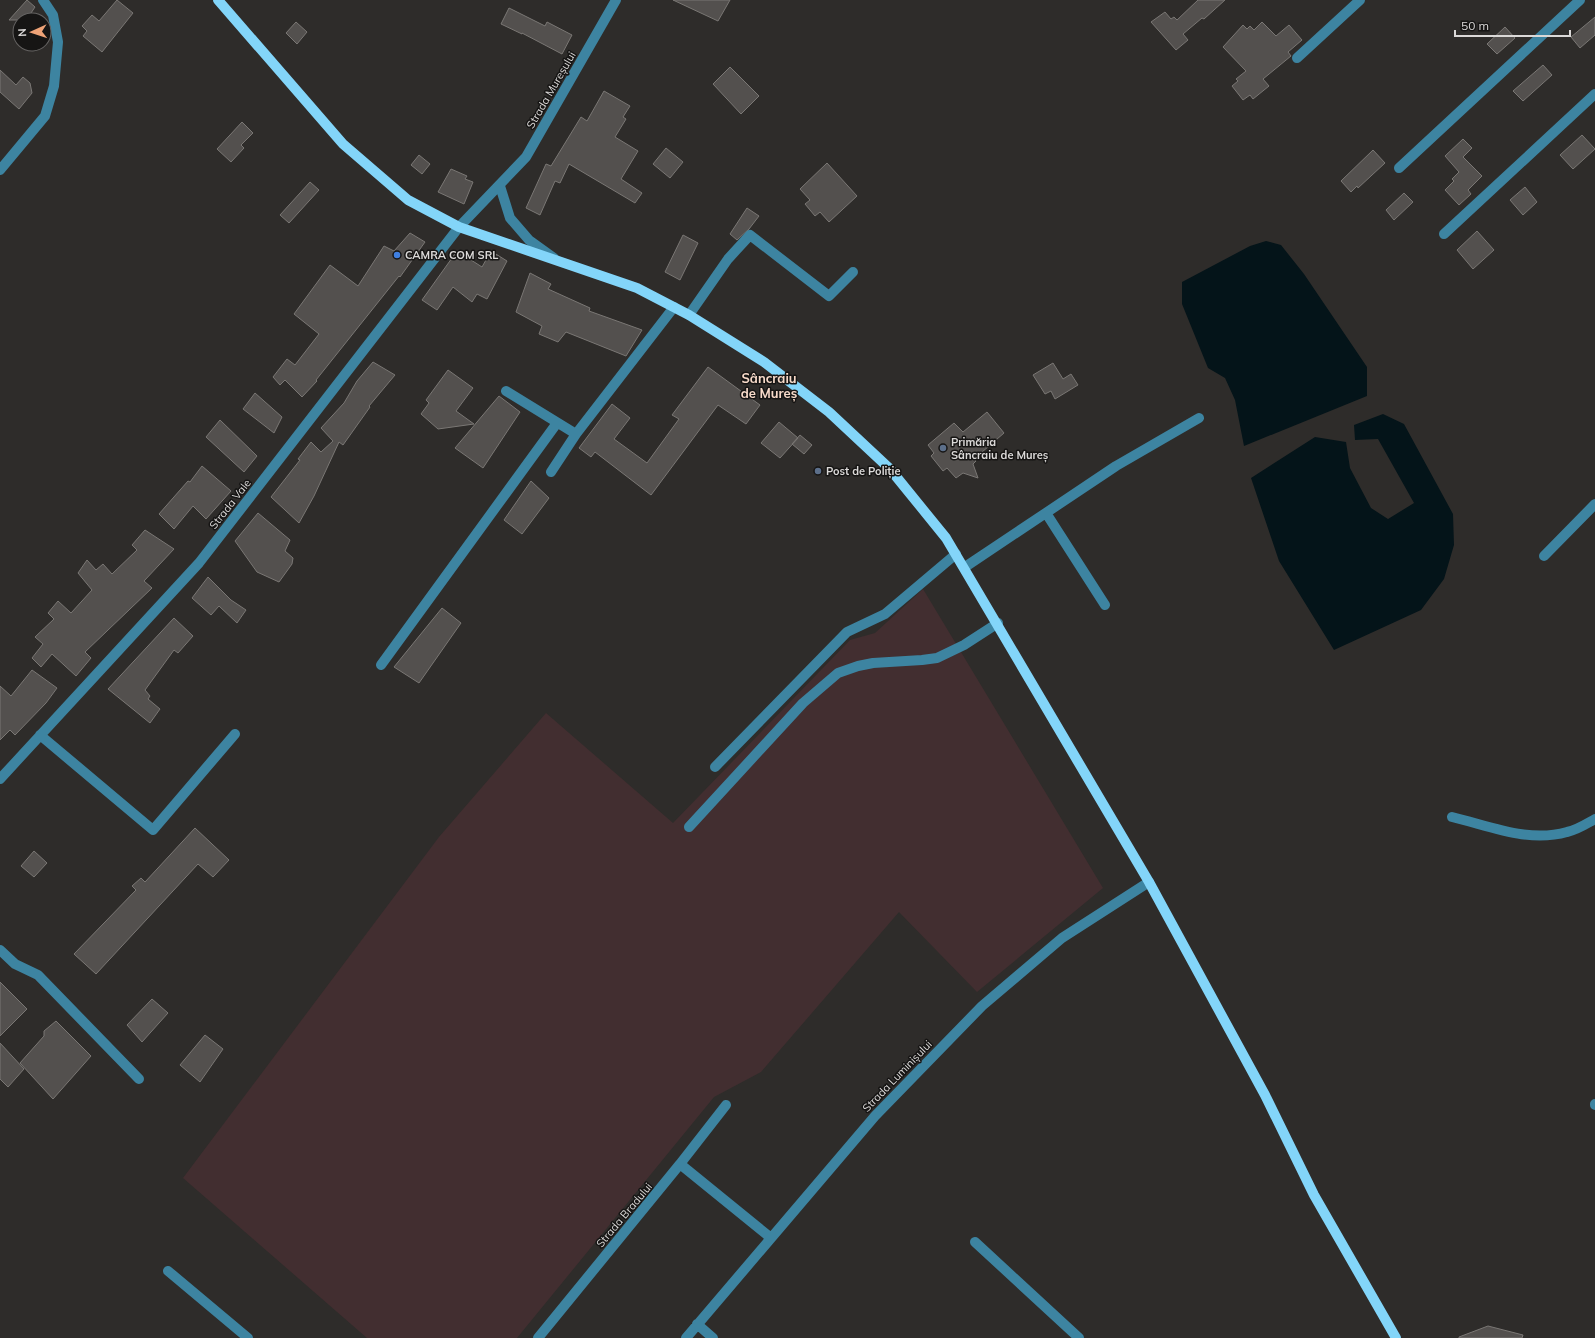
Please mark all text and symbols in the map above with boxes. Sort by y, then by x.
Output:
north arrow [12,12,52,52]
scale bar [1455,12,1570,38]
text: 50 m [1461,18,1489,33]
text: N [15,28,29,37]
street label: Strada Mureșului [523,49,580,131]
place label: CAMRA COM SRL [405,248,499,262]
marker: CAMRA COM SRL [392,250,402,260]
district label: Sâncraiu de Mureș [741,370,797,402]
place label: Primăria Sâncraiu de Mureș [951,435,1049,463]
marker: Primăria Sâncraiu de Mureș [938,443,948,453]
place label: Post de Poliție [826,464,900,479]
marker: Post de Poliție [813,466,823,476]
street label: Strada Vale [206,476,254,532]
street label: Strada Luminișului [859,1037,935,1115]
street label: Strada Bradului [593,1180,655,1250]

